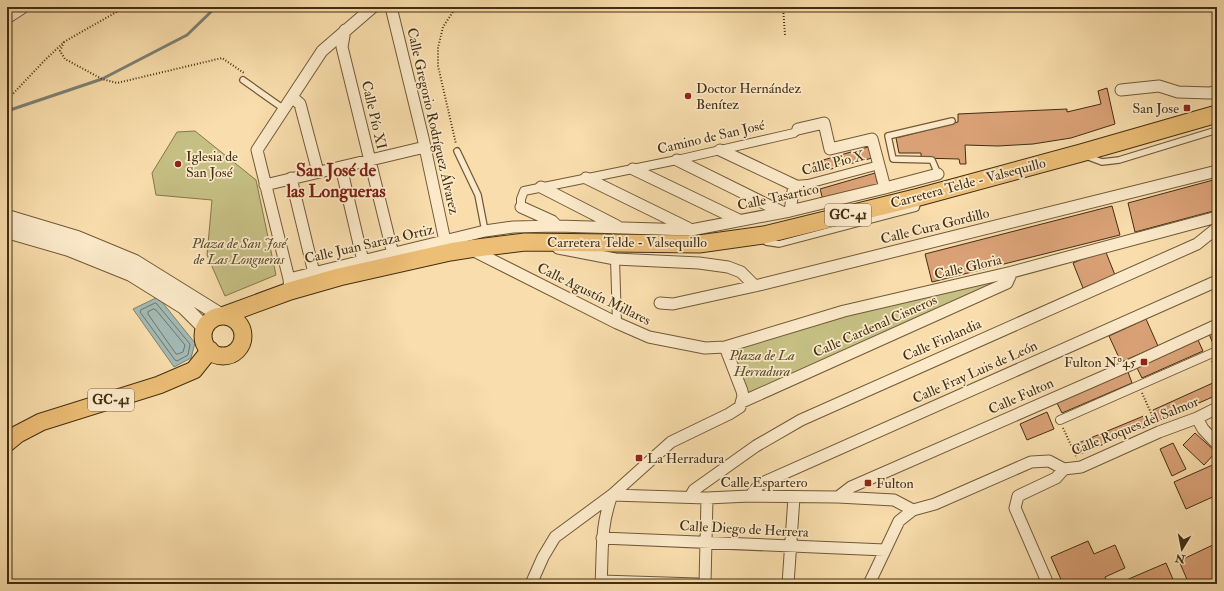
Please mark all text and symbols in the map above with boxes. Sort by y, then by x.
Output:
street label: Calle Gregorio Rodríguez Álvarez [403,26,463,216]
street label: Calle Pío XI [358,79,390,151]
place label: Doctor Hernández Benítez [696,80,801,113]
marker: Doctor Hernández Benítez [683,91,693,101]
place label: San Jose [1133,100,1179,117]
marker: San Jose [1182,103,1192,113]
street label: Camino de San José [656,116,766,158]
street label: Calle Pio X [800,147,866,179]
place label: Iglesia de San José [186,148,238,181]
street label: Carretera Telde - Valsequillo [889,154,1048,212]
marker: Iglesia de San José [173,159,183,169]
district label: San José de las Longueras [285,159,386,203]
street label: Calle Tasartico [736,180,820,214]
road number: GC-41 [825,204,871,226]
street label: Calle Cura Gordillo [879,204,991,248]
street label: Calle Juan Saraza Ortiz [303,221,435,267]
street label: Carretera Telde - Valsequillo [547,234,707,251]
park label: Plaza de San José de Las Longueras [191,235,289,268]
street label: Calle Gloria [933,251,1004,283]
street label: Calle Agustín Millares [534,259,654,329]
street label: Calle Cardenal Cisneros [810,291,940,361]
street label: Calle Finlandia [900,315,984,365]
street label: Calle Fray Luis de León [910,337,1040,408]
park label: Plaza de La Herradura [728,347,795,380]
place label: Fulton Nº45 [1064,354,1137,371]
marker: Fulton Nº45 [1139,357,1149,367]
street label: Calle Fulton [986,374,1056,418]
road number: GC-41 [88,389,134,411]
street label: Calle Roques del Salmor [1069,392,1202,459]
place label: La Herradura [647,450,725,467]
marker: La Herradura [634,453,644,463]
street label: Calle Espartero [720,474,808,492]
place label: Fulton [876,475,914,492]
marker: Fulton [863,478,873,488]
street label: Calle Diego de Herrera [679,517,809,541]
north arrow [1162,529,1202,569]
text: N [1173,551,1187,566]

